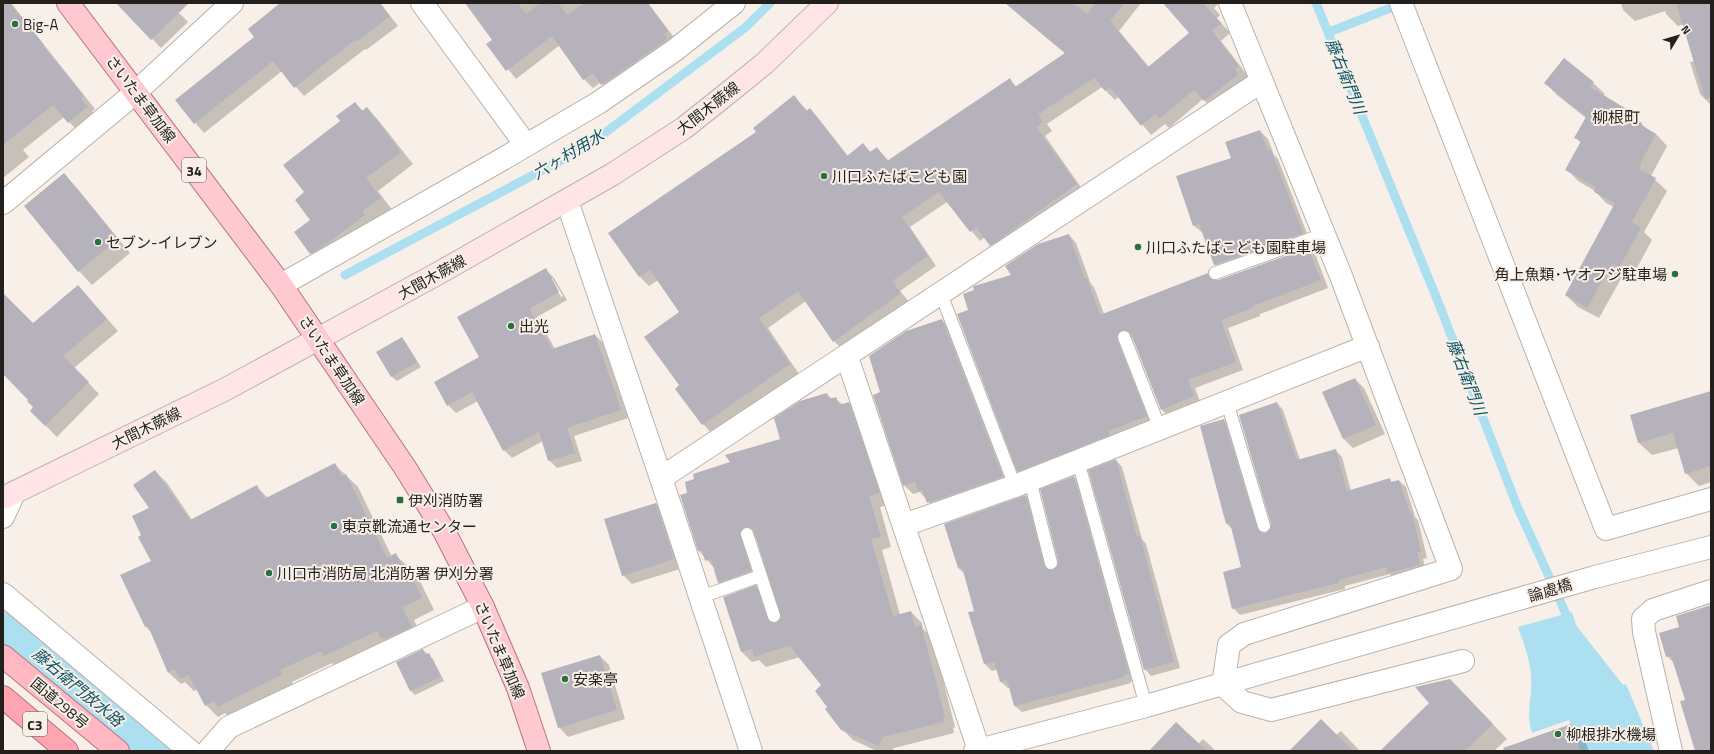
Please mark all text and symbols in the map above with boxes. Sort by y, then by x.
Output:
place label: Big-A [23,13,58,36]
north arrow [1658,16,1698,56]
marker: Big-A [10,19,20,29]
text: N [1677,22,1695,38]
water label: 藤右衛門川 [1320,34,1373,119]
street label: さいたま草加線 [100,50,182,148]
street label: 大間木蕨線 [671,76,745,140]
district label: 柳根町 [1592,105,1640,129]
water label: 六ヶ村用水 [528,122,610,185]
road number: 34 [182,158,206,182]
place label: 川口ふたばこども園 [832,165,967,188]
marker: 川口ふたばこども園 [819,171,829,181]
place label: セブン-イレブン [106,231,218,254]
place label: 川口ふたばこども園駐車場 [1146,236,1326,259]
marker: セブン-イレブン [93,237,103,247]
marker: 川口ふたばこども園駐車場 [1133,242,1143,252]
street label: 大間木蕨線 [394,249,470,305]
place label: 角上魚類･ヤオフジ駐車場 [1494,263,1667,286]
marker: 角上魚類･ヤオフジ駐車場 [1670,269,1680,279]
street label: さいたま草加線 [293,310,371,410]
place label: 出光 [519,315,549,338]
marker: 出光 [506,321,516,331]
water label: 藤右衛門川 [1441,335,1493,421]
street label: 大間木蕨線 [107,401,185,455]
place label: 伊刈消防署 [408,489,483,512]
marker: 伊刈消防署 [395,495,405,505]
place label: 東京靴流通センター [342,515,477,538]
marker: 東京靴流通センター [329,521,339,531]
place label: 川口市消防局 北消防署 伊刈分署 [277,562,494,585]
marker: 川口市消防局 北消防署 伊刈分署 [264,568,274,578]
street label: 論處橋 [1525,572,1575,608]
street label: さいたま草加線 [469,597,531,703]
water label: 藤右衛門放水路 [27,642,130,733]
place label: 安楽亭 [573,668,618,691]
street label: 国道298号 [26,672,94,734]
marker: 安楽亭 [560,674,570,684]
road number: C3 [23,712,47,736]
place label: 柳根排水機場 [1566,723,1656,746]
marker: 柳根排水機場 [1553,729,1563,739]

